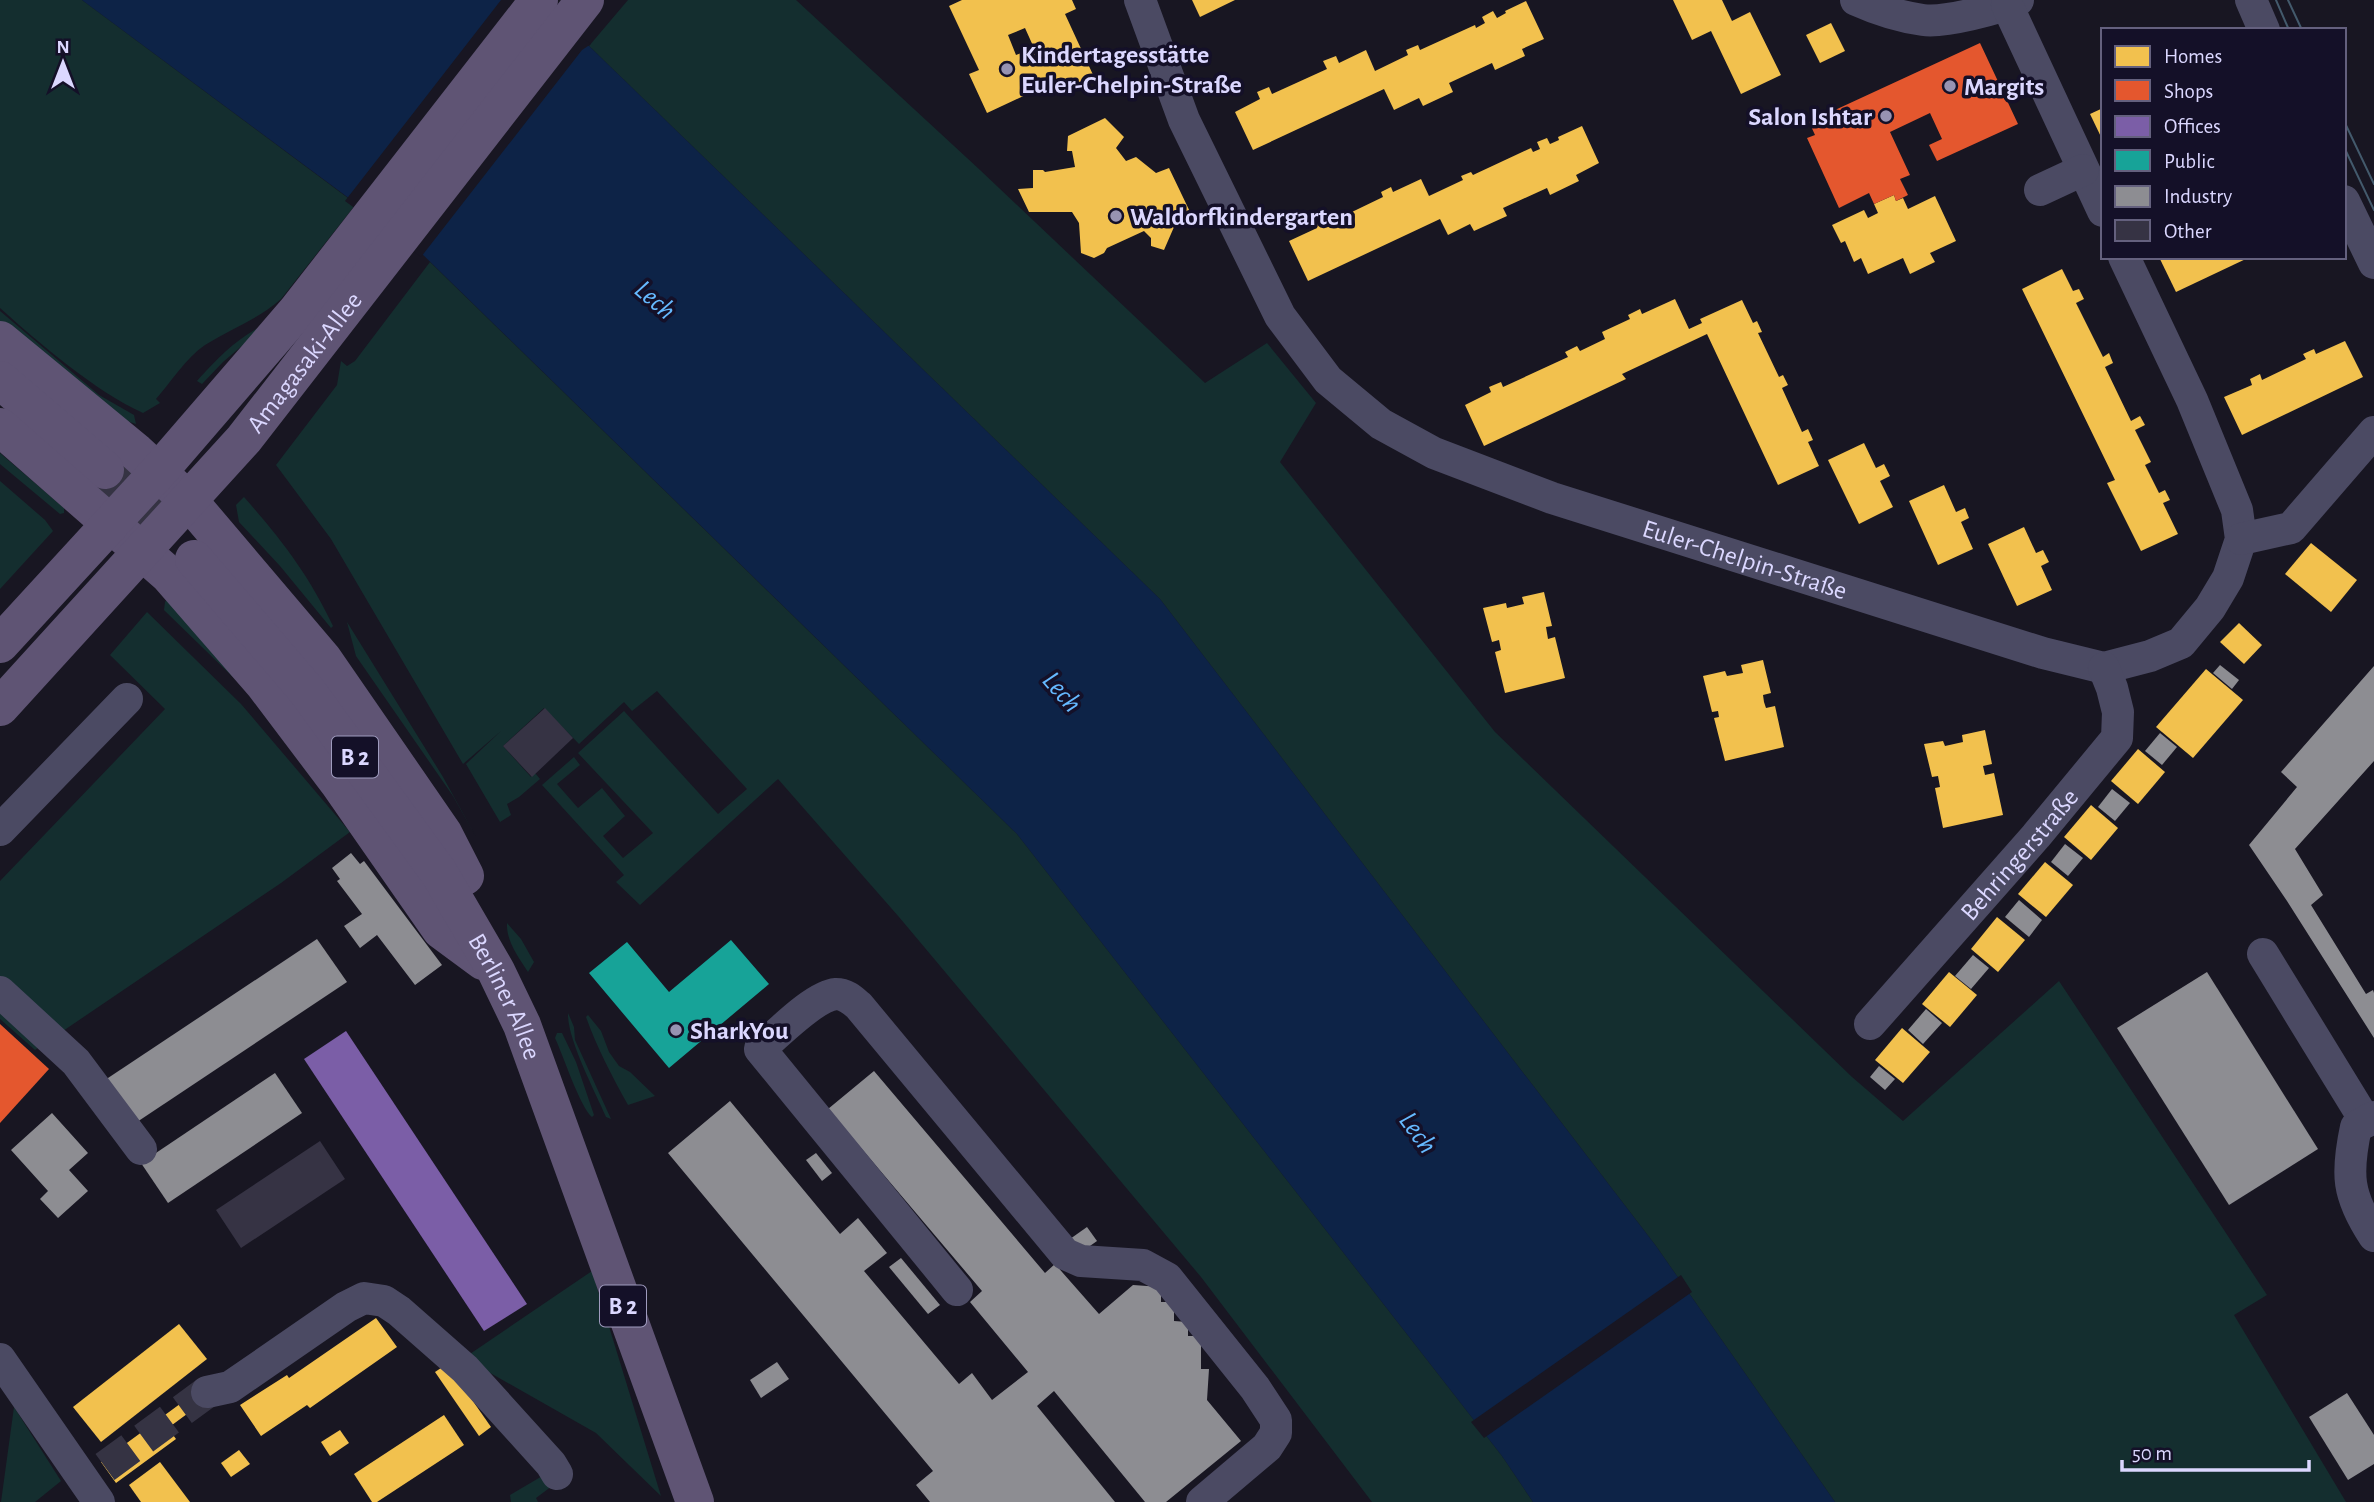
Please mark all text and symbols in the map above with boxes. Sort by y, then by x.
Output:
north arrow [28,28,98,98]
legend [2101,28,2346,259]
text: N [56,38,70,57]
place label: Kindertagesstätte Euler-Chelpin-Straße [1021,42,1242,98]
text: Homes [2164,46,2222,67]
marker: Kindertagesstätte Euler-Chelpin-Straße [999,61,1015,77]
place label: Margits [1964,74,2044,100]
marker: Margits [1942,78,1958,94]
text: Shops [2164,81,2213,102]
place label: Salon Ishtar [1748,104,1872,130]
marker: Salon Ishtar [1878,108,1894,124]
text: Offices [2164,116,2221,137]
text: Public [2164,151,2214,172]
text: Industry [2164,186,2232,207]
place label: Waldorfkindergarten [1130,204,1353,230]
marker: Waldorfkindergarten [1108,208,1124,224]
text: Other [2164,221,2212,242]
water label: Lech [629,276,680,325]
street label: Amagasaki-Allee [242,287,367,438]
street label: Euler-Chelpin-Straße [1639,515,1850,604]
water label: Lech [1037,667,1086,718]
road number: B 2 [332,736,378,778]
street label: Behringerstraße [1956,784,2083,926]
street label: Berliner Allee [463,929,545,1063]
place label: SharkYou [690,1018,789,1044]
marker: SharkYou [668,1022,684,1038]
water label: Lech [1393,1107,1442,1159]
road number: B 2 [600,1286,646,1326]
scale bar [2122,1428,2309,1472]
text: 50 m [2132,1443,2172,1464]

